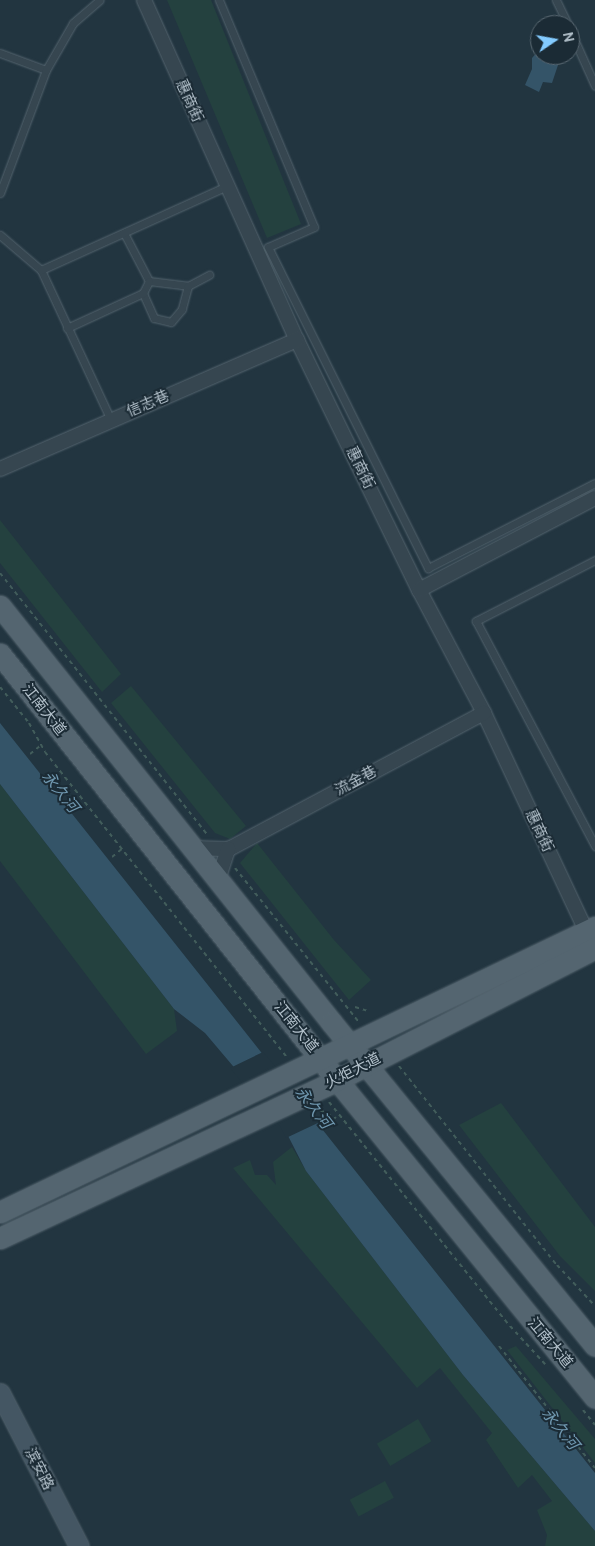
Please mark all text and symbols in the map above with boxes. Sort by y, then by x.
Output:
north arrow [530,15,580,65]
text: N [559,30,579,44]
street label: 惠商街 [172,77,206,125]
street label: 信志巷 [124,387,172,421]
street label: 惠商街 [342,444,378,492]
street label: 江南大道 [18,681,70,739]
street label: 流金巷 [332,762,380,800]
water label: 永久河 [37,767,83,817]
street label: 惠商街 [521,807,557,855]
street label: 江南大道 [270,998,322,1056]
street label: 火炬大道 [322,1049,384,1093]
water label: 永久河 [291,1083,335,1133]
street label: 江南大道 [524,1314,576,1372]
water label: 永久河 [537,1404,583,1454]
street label: 滨安路 [21,1445,57,1493]

